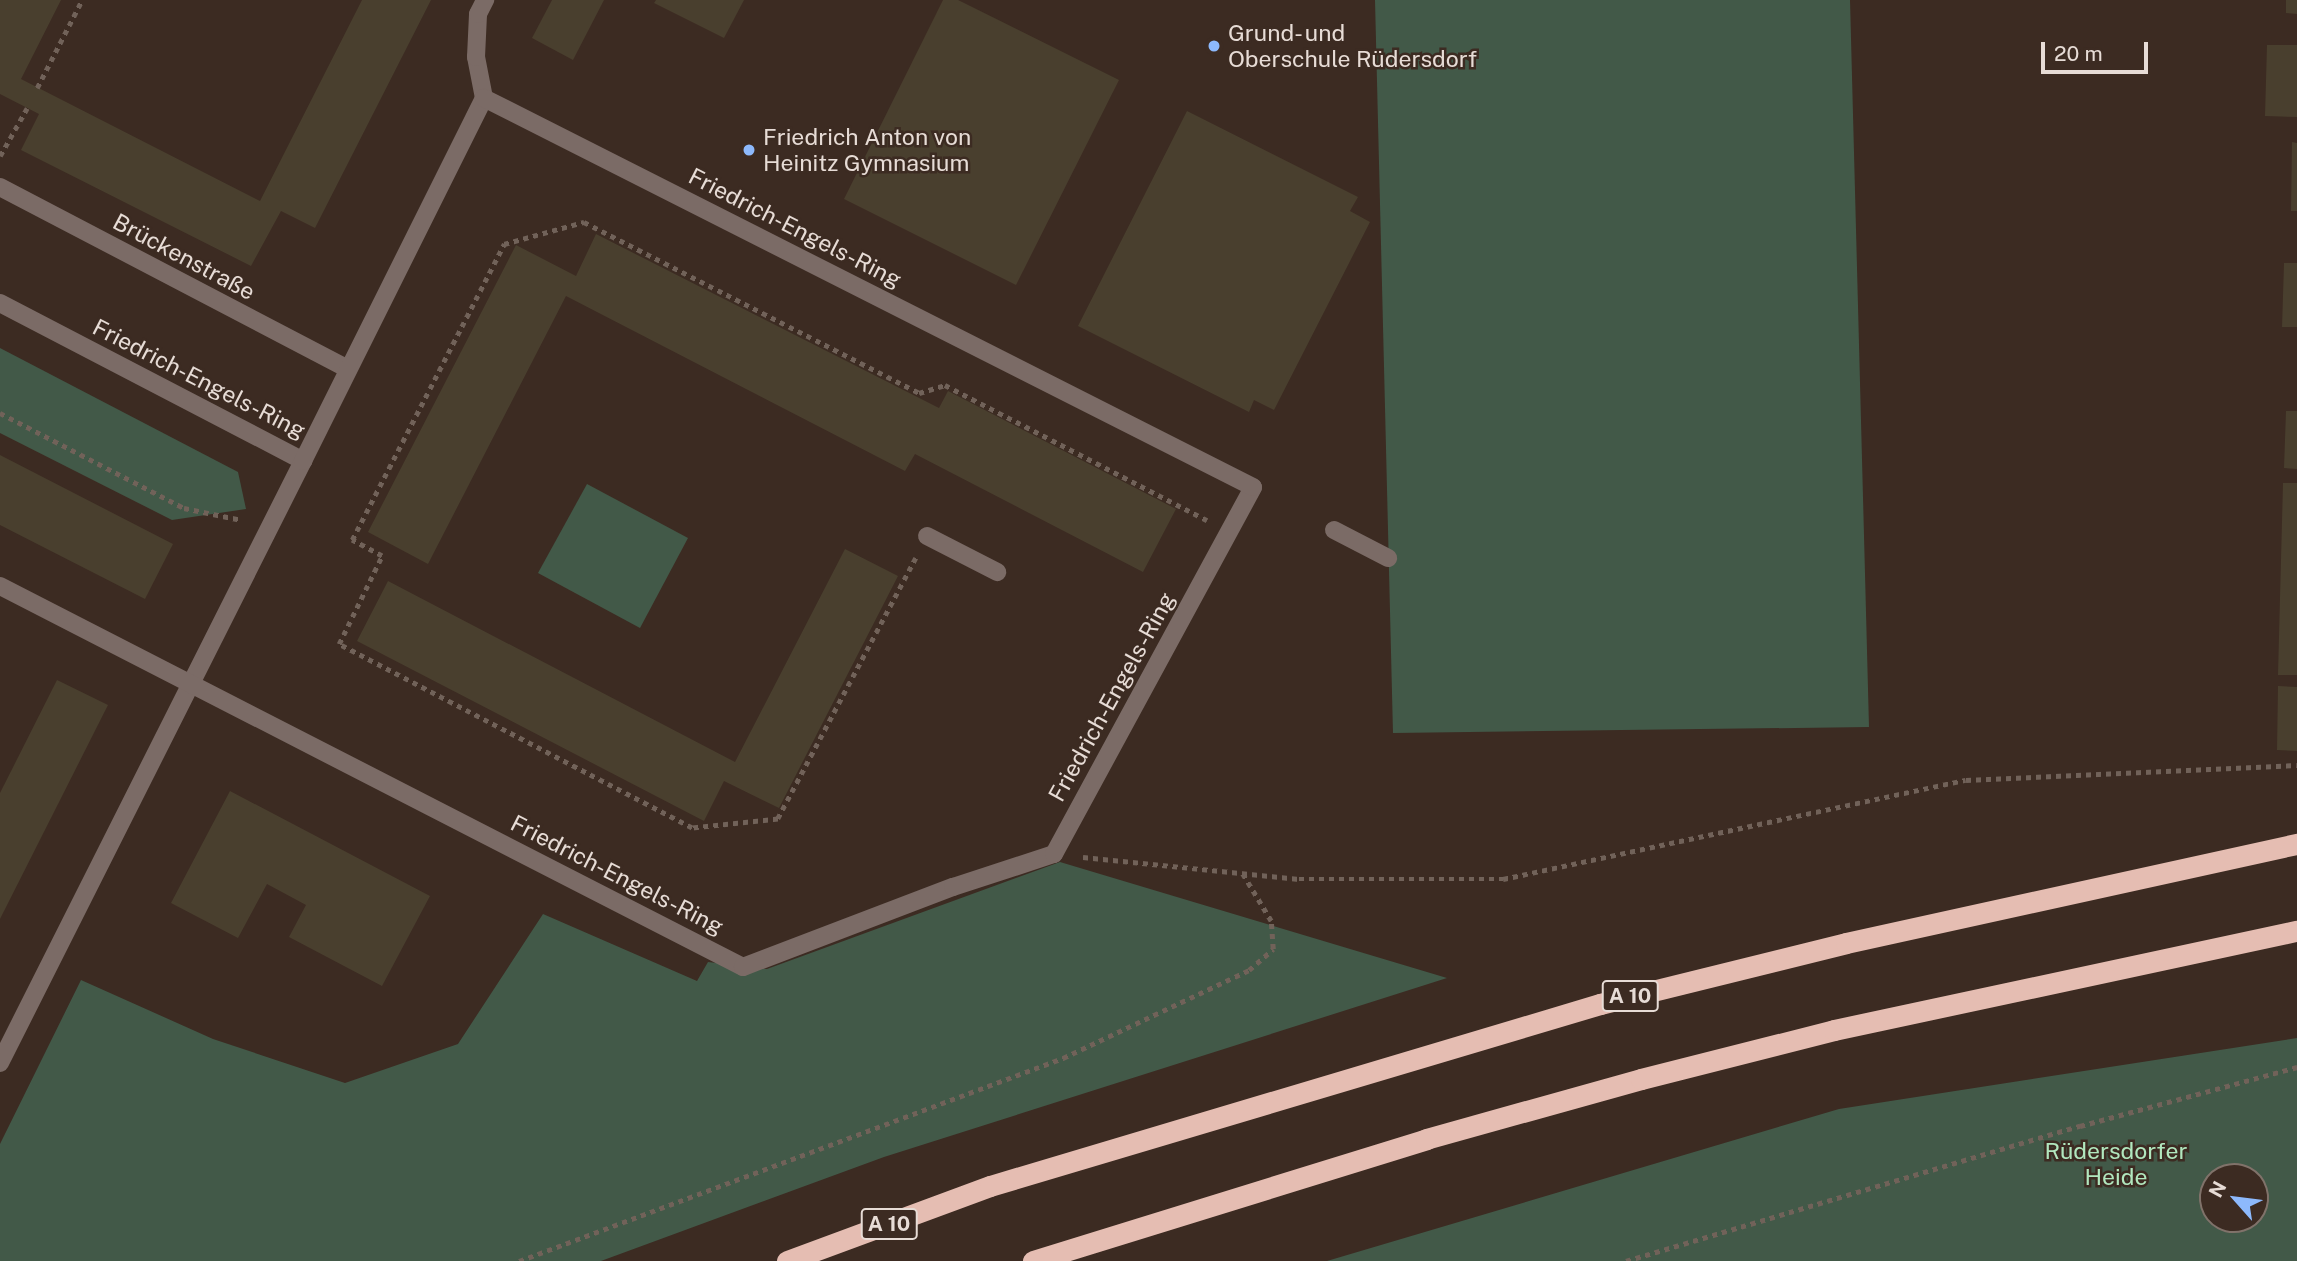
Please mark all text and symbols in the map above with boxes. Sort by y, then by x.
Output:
place label: Grund- und Oberschule Rüdersdorf [1228,19,1477,73]
scale bar [2045,28,2152,72]
marker: Grund- und Oberschule Rüdersdorf [1206,38,1222,54]
text: 20 m [2054,41,2103,66]
place label: Friedrich Anton von Heinitz Gymnasium [763,123,971,177]
marker: Friedrich Anton von Heinitz Gymnasium [741,142,757,158]
street label: Friedrich-Engels-Ring [684,162,906,294]
street label: Brückenstraße [108,208,260,306]
street label: Friedrich-Engels-Ring [88,313,310,445]
street label: Friedrich-Engels-Ring [1043,588,1181,806]
street label: Friedrich-Engels-Ring [506,809,728,941]
road number: A 10 [1600,978,1660,1014]
park label: Rüdersdorfer Heide [2045,1137,2187,1191]
north arrow [2199,1163,2269,1233]
text: N [2204,1177,2230,1201]
road number: A 10 [859,1206,919,1242]

